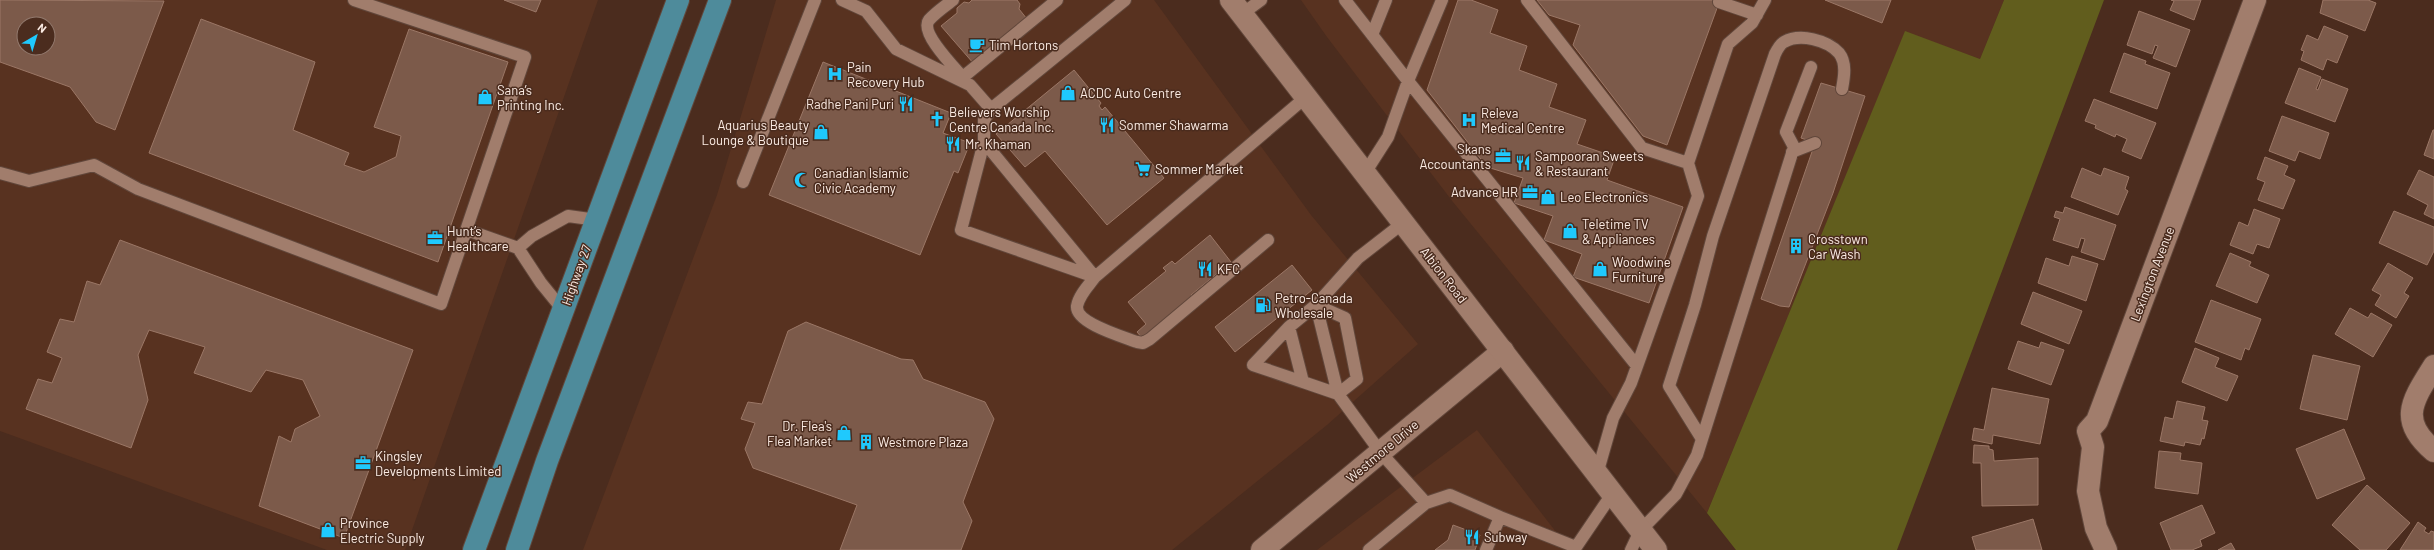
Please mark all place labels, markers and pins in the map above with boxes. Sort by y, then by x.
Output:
cafe icon: Tim Hortons [968,36,986,54]
place label: Tim Hortons [989,37,1058,53]
place label: Pain Recovery Hub [847,59,925,90]
hospital icon: Pain Recovery Hub [826,65,844,83]
place label: Sana’s Printing Inc. [497,82,565,113]
shop icon: ACDC Auto Centre [1059,84,1077,102]
place label: ACDC Auto Centre [1080,85,1181,101]
shop icon: Sana’s Printing Inc. [476,88,494,106]
restaurant icon: Radhe Pani Puri [897,95,915,113]
place label: Radhe Pani Puri [806,96,894,112]
place label: Believers Worship Centre Canada Inc. [949,104,1054,135]
place label: Releva Medical Centre [1481,105,1565,136]
church icon: Believers Worship Centre Canada Inc. [928,110,946,128]
hospital icon: Releva Medical Centre [1460,111,1478,129]
restaurant icon: Sommer Shawarma [1098,116,1116,134]
place label: Aquarius Beauty Lounge & Boutique [702,117,809,148]
place label: Sommer Shawarma [1119,117,1229,133]
shop icon: Aquarius Beauty Lounge & Boutique [812,123,830,141]
restaurant icon: Mr. Khaman [944,135,962,153]
place label: Mr. Khaman [965,136,1031,152]
place label: Skans Accountants [1419,141,1491,172]
office icon: Skans Accountants [1494,147,1512,165]
place label: Sampooran Sweets & Restaurant [1535,148,1644,179]
restaurant icon: Sampooran Sweets & Restaurant [1514,154,1532,172]
supermarket icon: Sommer Market [1134,160,1152,178]
place label: Sommer Market [1155,161,1244,177]
place label: Canadian Islamic Civic Academy [814,165,909,196]
mosque icon: Canadian Islamic Civic Academy [793,171,811,189]
office icon: Advance HR [1521,183,1539,201]
place label: Advance HR [1451,184,1518,200]
shop icon: Leo Electronics [1539,188,1557,206]
place label: Leo Electronics [1560,189,1648,205]
place label: Teletime TV & Appliances [1582,216,1655,247]
shop icon: Teletime TV & Appliances [1561,222,1579,240]
place label: Hunt’s Healthcare [447,223,509,254]
office icon: Hunt’s Healthcare [426,229,444,247]
place label: Crosstown Car Wash [1808,231,1868,262]
building icon: Crosstown Car Wash [1787,237,1805,255]
place label: Woodwine Furniture [1612,254,1671,285]
restaurant icon: KFC [1196,260,1214,278]
shop icon: Woodwine Furniture [1591,260,1609,278]
place label: KFC [1217,261,1240,277]
place label: Petro-Canada Wholesale [1275,290,1353,321]
fuel station icon: Petro-Canada Wholesale [1254,296,1272,314]
place label: Dr. Flea's Flea Market [767,418,832,449]
shop icon: Dr. Flea's Flea Market [835,424,853,442]
building icon: Westmore Plaza [857,433,875,451]
place label: Westmore Plaza [878,434,968,450]
place label: Kingsley Developments Limited [375,448,501,479]
office icon: Kingsley Developments Limited [354,454,372,472]
place label: Province Electric Supply [340,515,425,546]
shop icon: Province Electric Supply [319,521,337,539]
restaurant icon: Subway [1463,528,1481,546]
place label: Subway [1484,529,1527,545]

